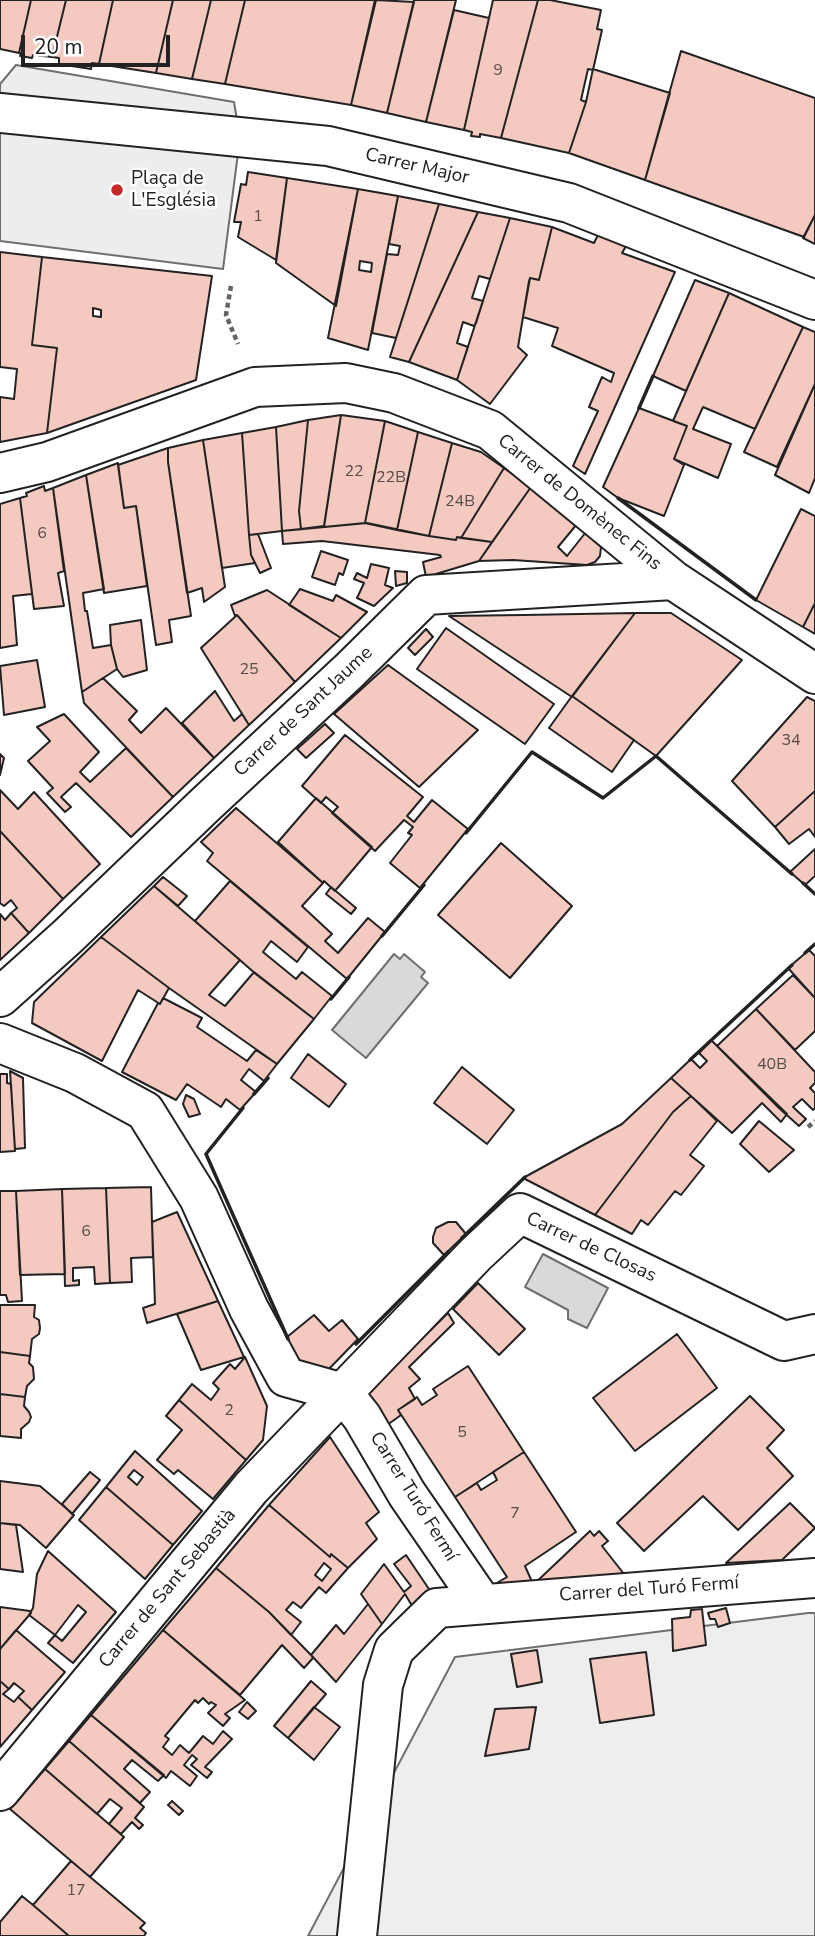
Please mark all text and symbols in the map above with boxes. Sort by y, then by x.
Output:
scale bar [24,21,173,65]
text: 20 m [34,33,83,61]
house number: 9 [493,61,503,81]
street label: Carrer Major [363,144,471,190]
place label: Plaça de L'Església [131,168,216,212]
marker: Plaça de L'Església [109,182,125,198]
house number: 1 [253,207,263,227]
street label: Carrer de Domènec Fins [492,430,666,576]
house number: 22 [344,462,364,482]
house number: 22B [376,468,406,488]
house number: 24B [445,492,475,512]
house number: 6 [37,524,47,544]
street label: Carrer de Sant Jaume [230,642,378,782]
house number: 25 [239,660,259,680]
house number: 34 [781,731,801,751]
house number: 40B [757,1055,787,1075]
street label: Carrer de Closas [522,1208,660,1288]
house number: 6 [81,1222,91,1242]
house number: 2 [224,1401,234,1421]
house number: 5 [457,1423,467,1443]
street label: Carrer Turó Fermí [364,1428,462,1566]
house number: 7 [510,1504,520,1524]
street label: Carrer de Sant Sebastià [95,1505,241,1673]
street label: Carrer del Turó Fermí [558,1572,740,1608]
house number: 17 [66,1881,86,1901]

